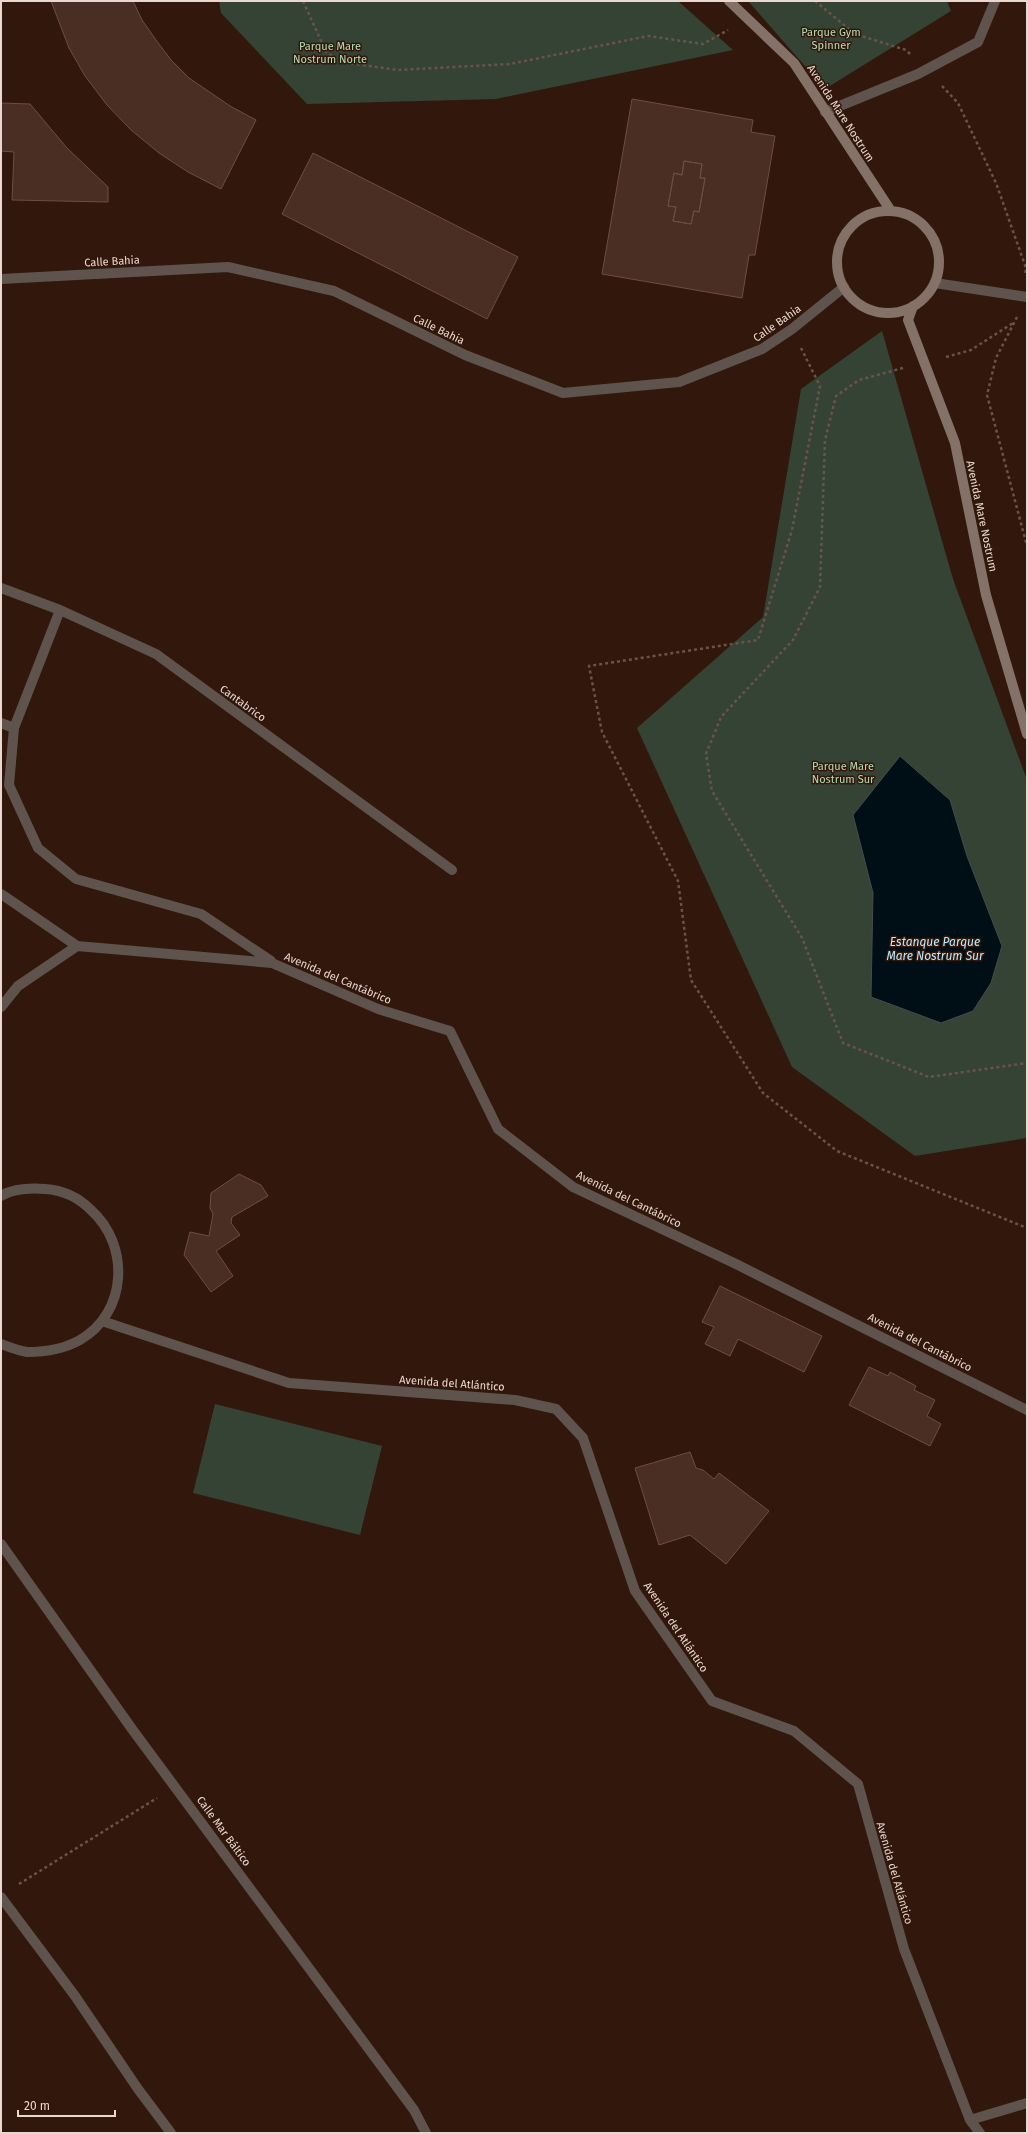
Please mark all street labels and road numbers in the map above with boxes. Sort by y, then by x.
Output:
street label: Avenida Mare Nostrum [804,62,877,164]
street label: Calle Bahia [84,254,140,269]
street label: Calle Bahia [751,302,804,345]
street label: Calle Bahia [411,311,467,347]
street label: Avenida Mare Nostrum [963,459,1000,573]
street label: Cantabrico [217,682,268,724]
street label: Avenida del Cantábrico [282,950,393,1007]
street label: Avenida del Cantábrico [574,1168,683,1231]
street label: Avenida del Cantábrico [866,1311,974,1374]
street label: Avenida del Atlántico [399,1373,505,1394]
street label: Avenida del Atlántico [641,1580,711,1675]
street label: Calle Mar Báltico [194,1794,253,1869]
street label: Avenida del Atlántico [874,1821,915,1926]

